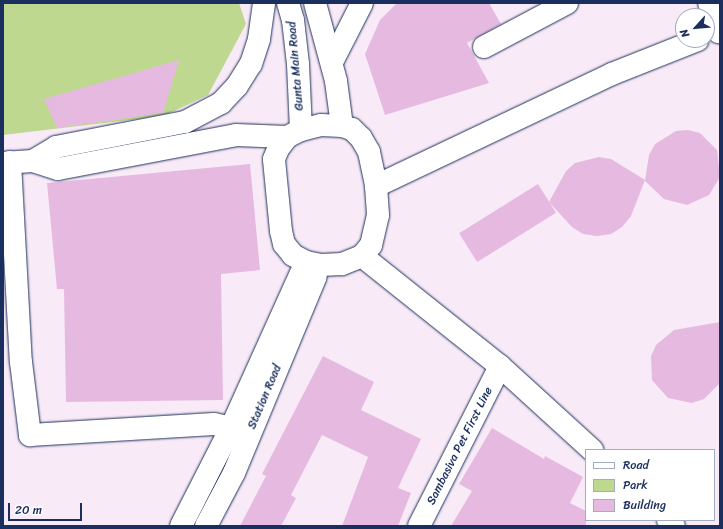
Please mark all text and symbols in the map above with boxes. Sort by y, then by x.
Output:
north arrow [675,8,715,48]
street label: Gunta Main Road [285,21,307,111]
text: N [675,26,695,41]
street label: Station Road [245,363,285,431]
street label: Sambasiva Pet First Line [424,385,496,507]
legend [585,449,715,521]
text: Road [623,454,649,476]
text: Park [623,474,648,496]
text: Building [623,494,666,516]
scale bar [10,495,84,521]
text: 20 m [15,499,42,521]

